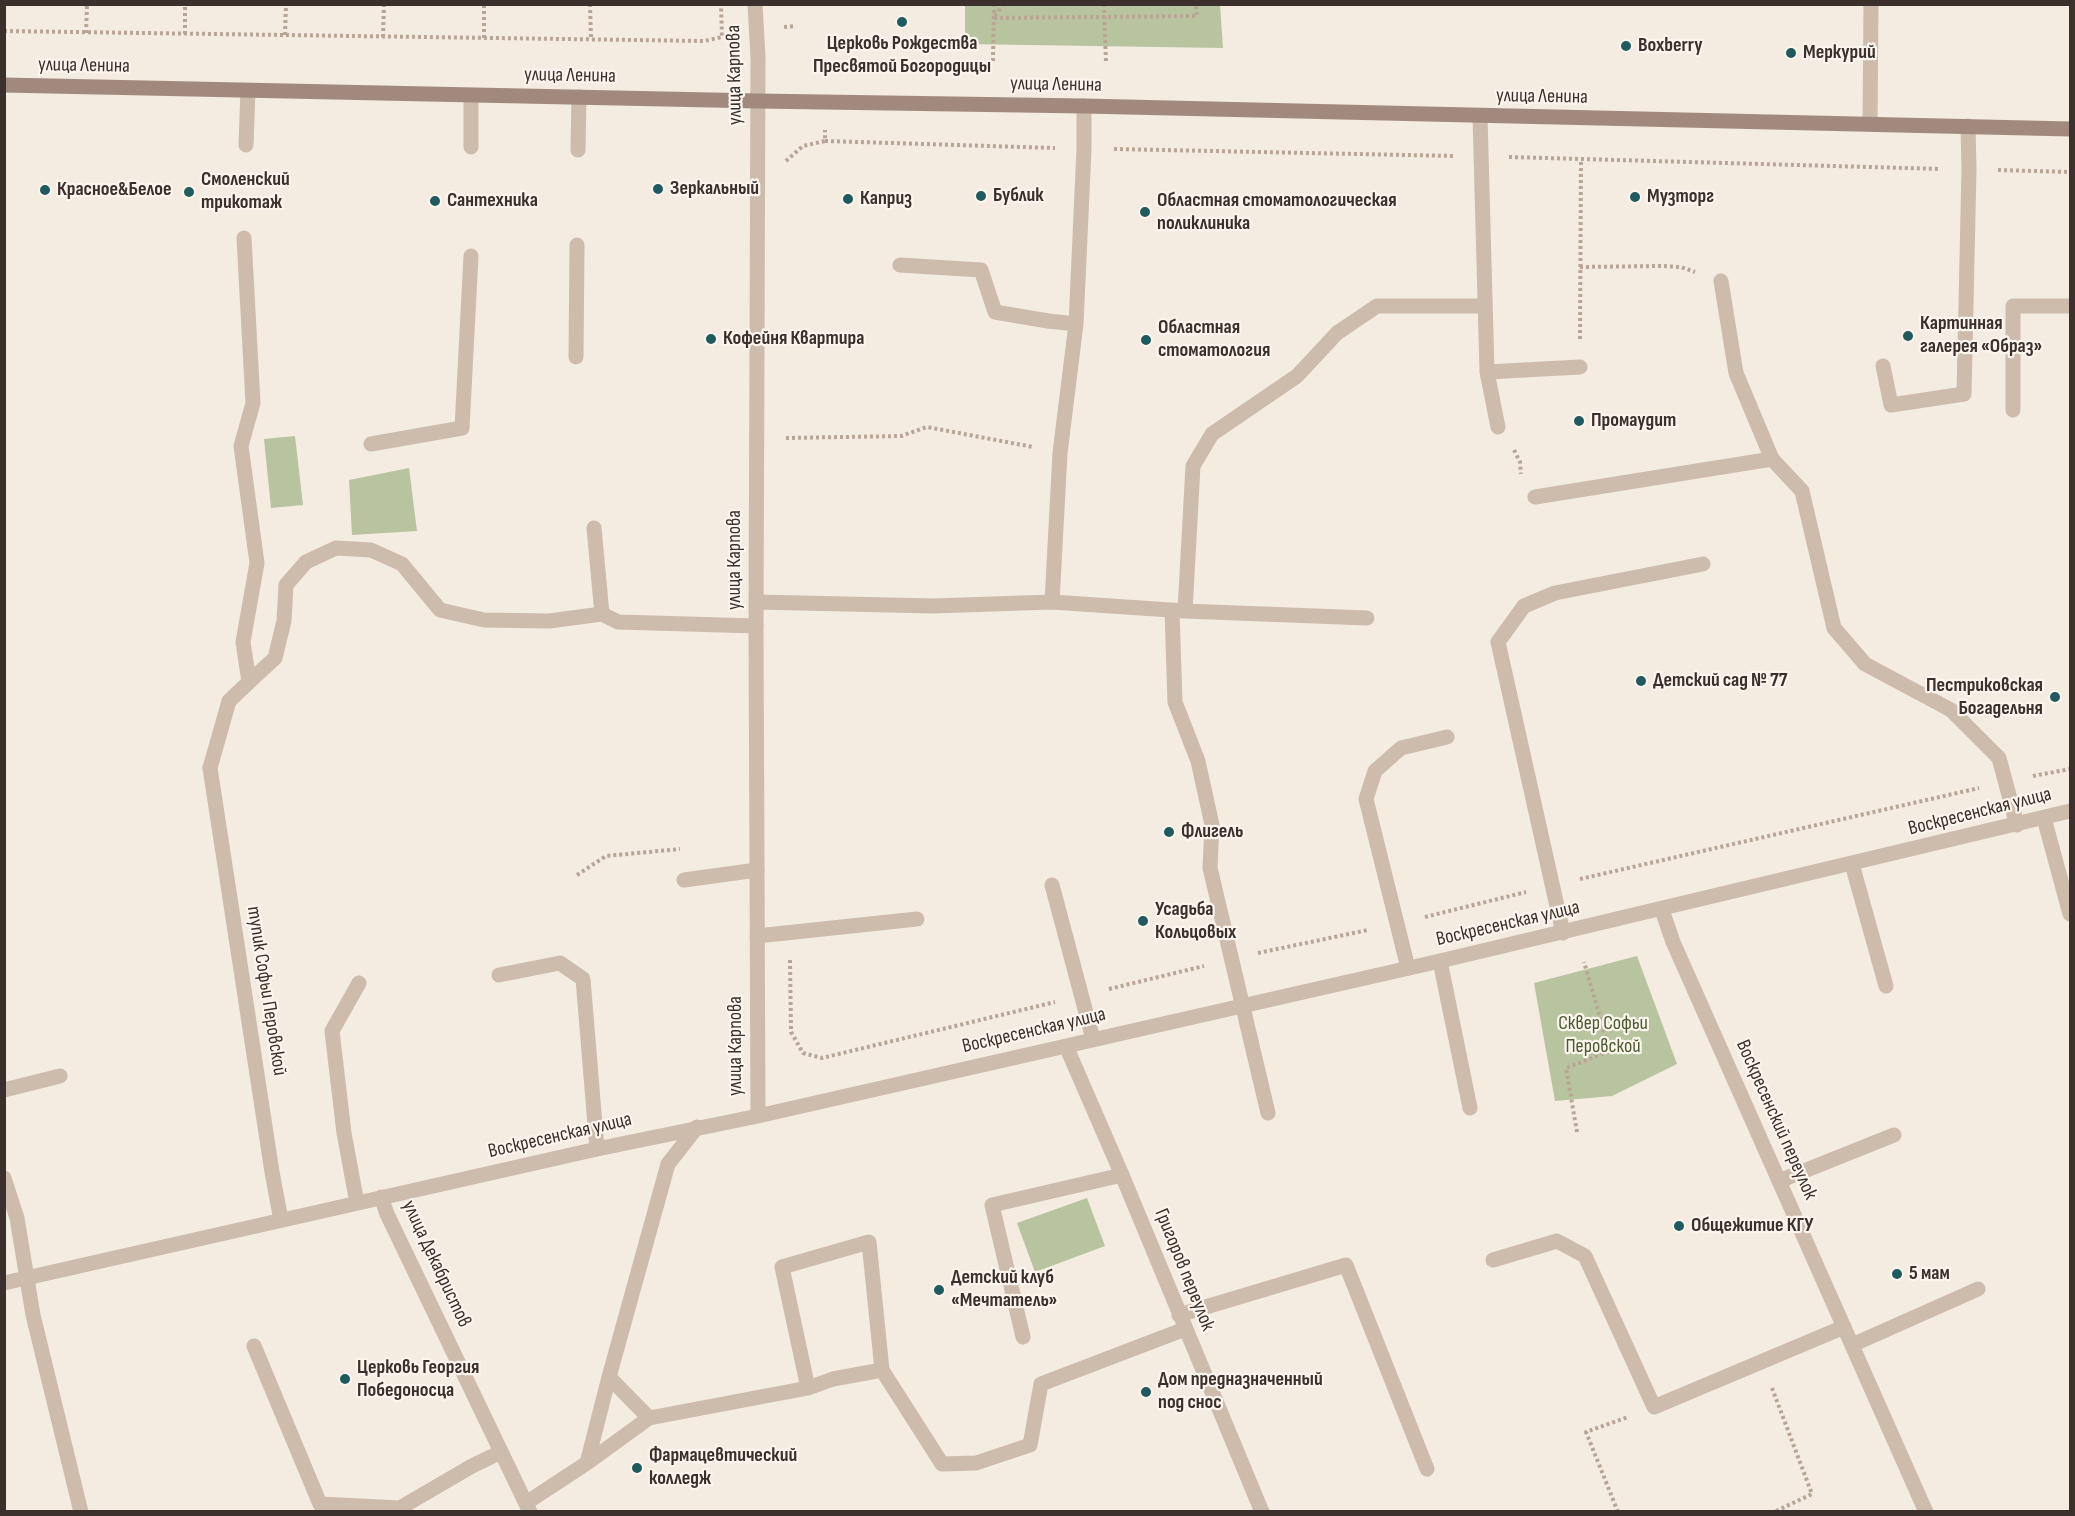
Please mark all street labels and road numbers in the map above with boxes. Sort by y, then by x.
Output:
street label: улица Карпова [722,25,748,125]
street label: улица Ленина [38,53,130,79]
street label: улица Ленина [524,63,616,89]
street label: улица Ленина [1010,72,1102,98]
street label: улица Ленина [1496,84,1588,110]
street label: улица Карпова [723,510,747,610]
street label: Воскресенская улица [1906,783,2054,841]
street label: Воскресенская улица [1434,896,1582,952]
street label: тупик Софьи Перовской [241,905,291,1077]
street label: улица Карпова [724,996,748,1096]
street label: Воскресенская улица [960,1003,1108,1059]
street label: Воскресенский переулок [1730,1036,1822,1204]
street label: Воскресенская улица [486,1108,634,1164]
street label: улица Декабристов [396,1197,476,1331]
street label: Григоров переулок [1149,1205,1219,1335]

